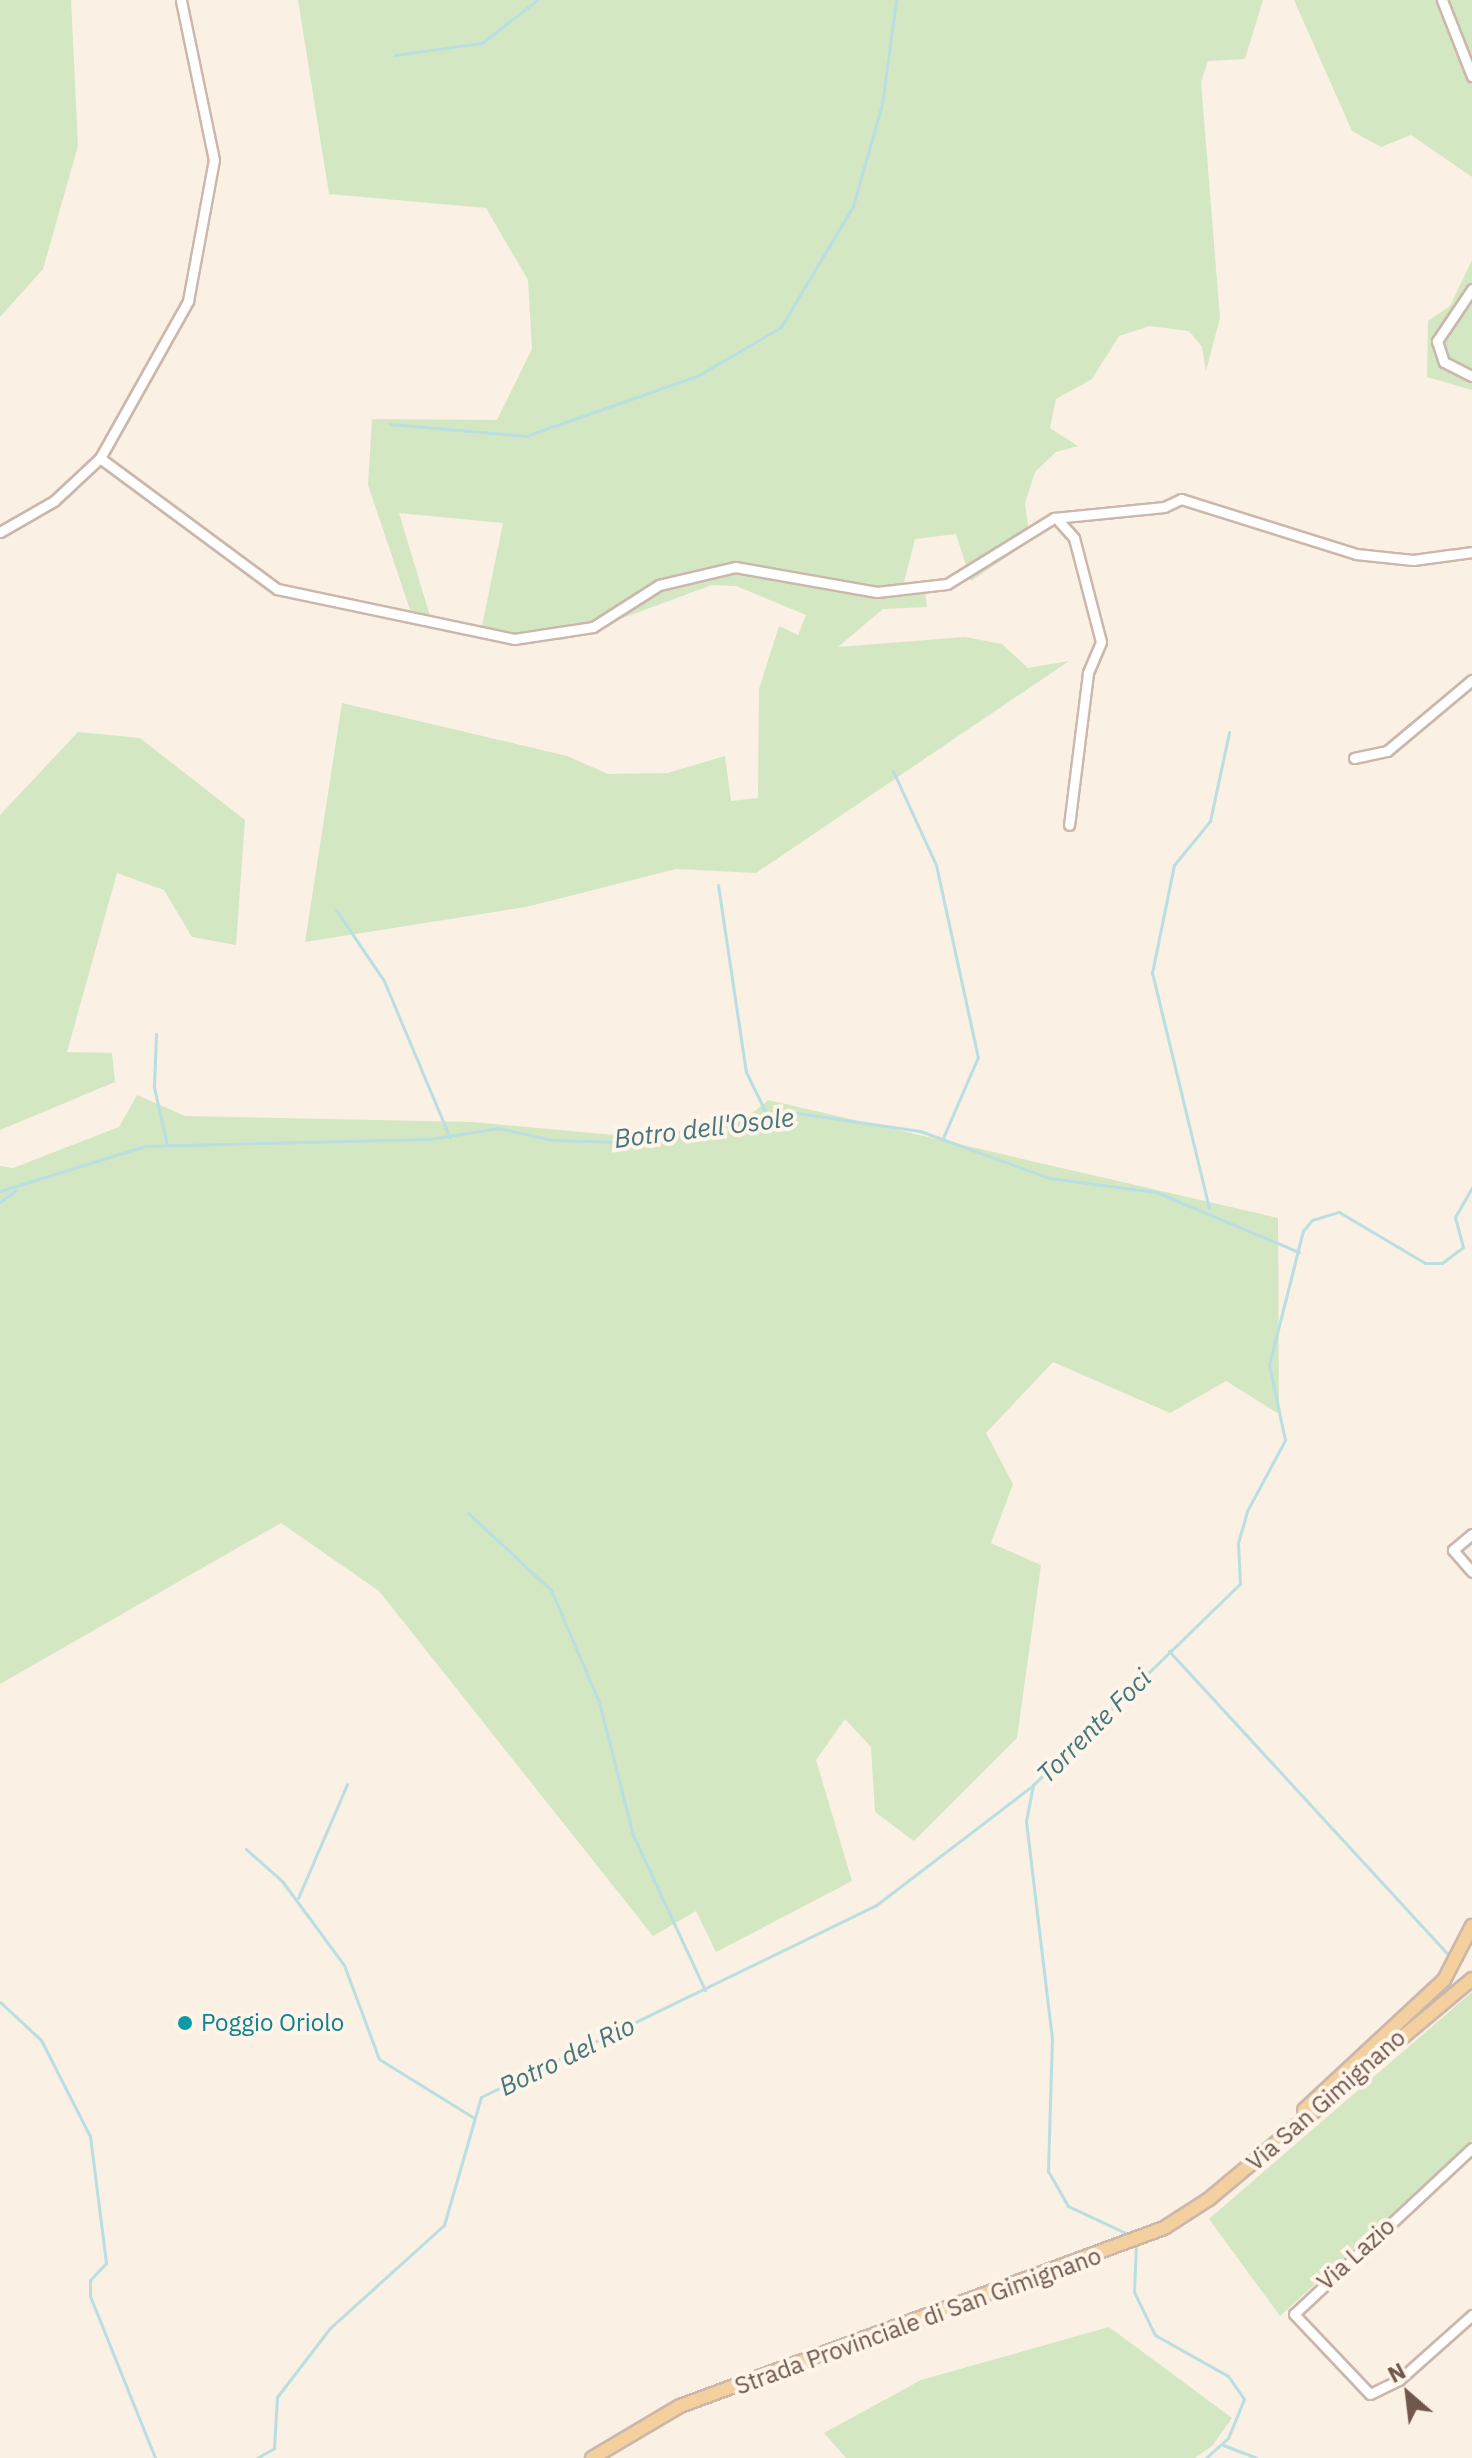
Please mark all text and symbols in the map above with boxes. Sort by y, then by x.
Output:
water label: Botro dell'Osole [612,1101,796,1155]
water label: Torrente Foci [1030,1662,1158,1790]
place label: Poggio Oriolo [201,2009,344,2037]
water label: Botro del Rio [494,2010,640,2102]
marker: Poggio Oriolo [176,2014,194,2032]
street label: Via San Gimignano [1241,2023,1411,2177]
street label: Via Lazio [1311,2212,1401,2296]
street label: Strada Provinciale di San Gimignano [731,2241,1105,2401]
north arrow [1368,2354,1448,2434]
text: N [1383,2356,1410,2389]

